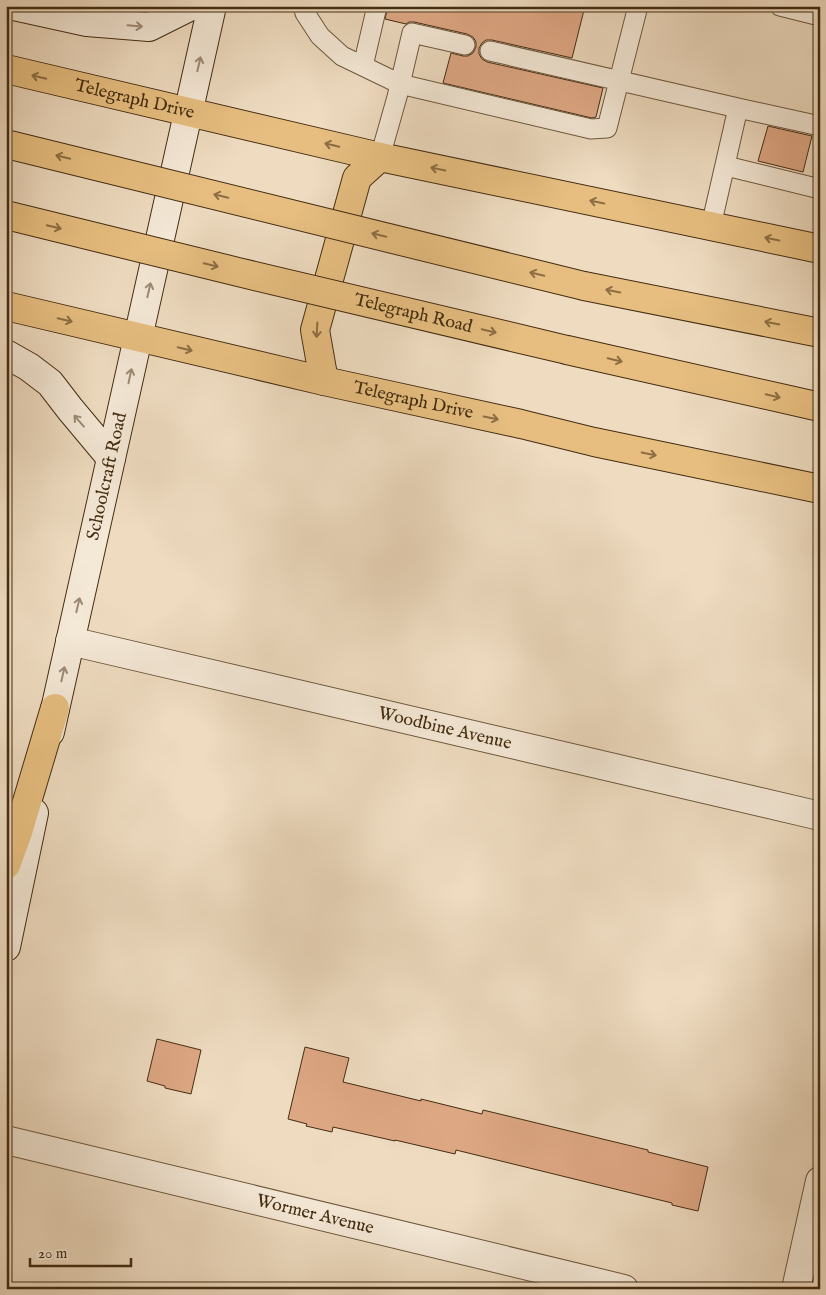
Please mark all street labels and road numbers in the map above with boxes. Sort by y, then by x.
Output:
street label: Telegraph Drive [72,74,197,124]
street label: Telegraph Road [352,288,475,339]
street label: Telegraph Drive [351,376,475,425]
street label: Schoolcraft Road [82,410,133,542]
street label: Woodbine Avenue [376,702,514,755]
street label: Wormer Avenue [254,1189,376,1240]

